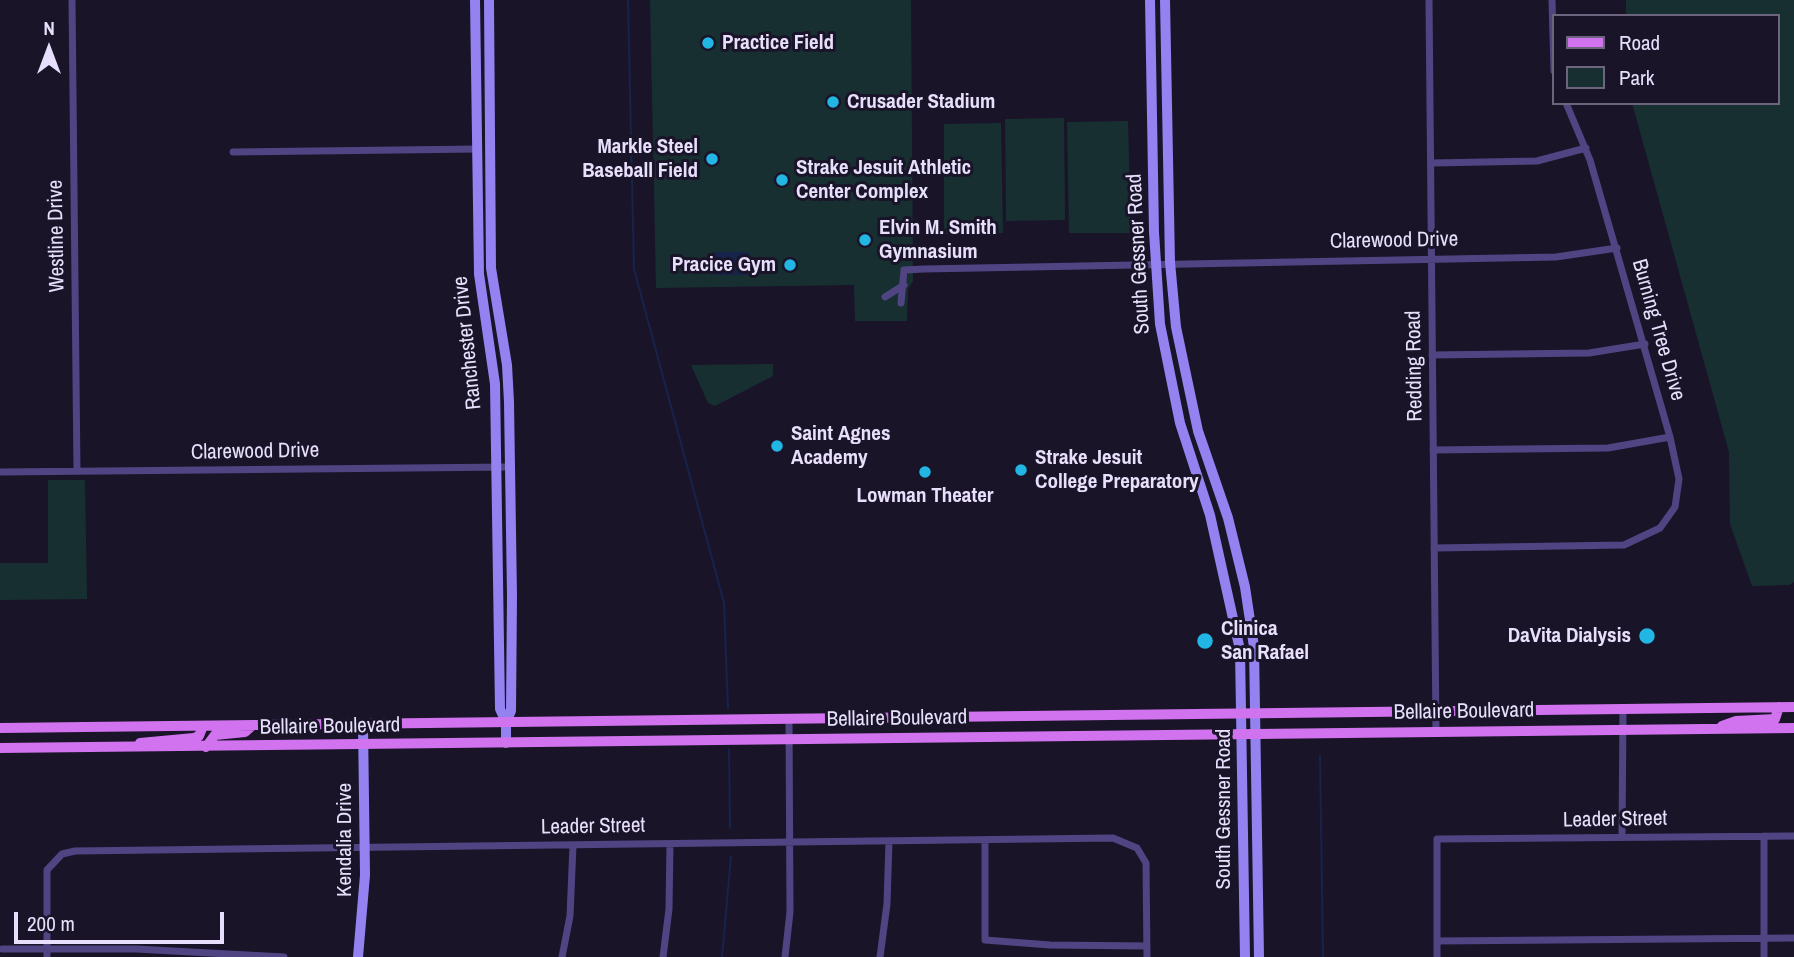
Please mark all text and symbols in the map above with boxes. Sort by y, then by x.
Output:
north arrow [14,14,84,84]
legend [1552,14,1780,105]
text: N [43,15,55,41]
text: Road [1619,28,1660,57]
place label: Practice Field [722,30,834,56]
marker: Practice Field [700,35,716,51]
text: Park [1619,63,1654,92]
place label: Crusader Stadium [847,89,995,115]
marker: Crusader Stadium [825,94,841,110]
place label: Markle Steel Baseball Field [582,134,698,184]
marker: Markle Steel Baseball Field [704,151,720,167]
place label: Strake Jesuit Athletic Center Complex [796,155,971,205]
marker: Strake Jesuit Athletic Center Complex [774,172,790,188]
street label: South Gessner Road [1122,173,1156,335]
street label: Westline Drive [43,179,71,293]
place label: Elvin M. Smith Gymnasium [879,215,997,265]
street label: Clarewood Drive [1330,227,1458,255]
marker: Elvin M. Smith Gymnasium [857,232,873,248]
place label: Pracice Gym [672,252,776,278]
street label: Burning Tree Drive [1626,256,1690,404]
marker: Pracice Gym [782,257,798,273]
street label: Ranchester Drive [448,275,488,411]
street label: Redding Road [1401,310,1429,422]
place label: Saint Agnes Academy [791,421,891,471]
street label: Clarewood Drive [191,438,319,466]
marker: Saint Agnes Academy [769,438,785,454]
place label: Strake Jesuit College Preparatory [1035,445,1199,495]
marker: Strake Jesuit College Preparatory [1013,462,1029,478]
marker: Lowman Theater [917,464,933,480]
place label: Lowman Theater [857,483,993,509]
place label: Clinica San Rafael [1221,616,1309,666]
place label: DaVita Dialysis [1508,623,1631,649]
marker: DaVita Dialysis [1637,626,1657,646]
marker: Clinica San Rafael [1195,631,1215,651]
street label: Bellaire Boulevard [1393,698,1535,726]
street label: Bellaire Boulevard [826,705,968,733]
street label: Bellaire Boulevard [259,713,401,741]
street label: South Gessner Road [1211,729,1237,889]
street label: Kendalia Drive [332,783,358,897]
street label: Leader Street [1563,806,1667,834]
street label: Leader Street [541,813,645,841]
scale bar [18,898,228,942]
text: 200 m [27,909,75,938]

